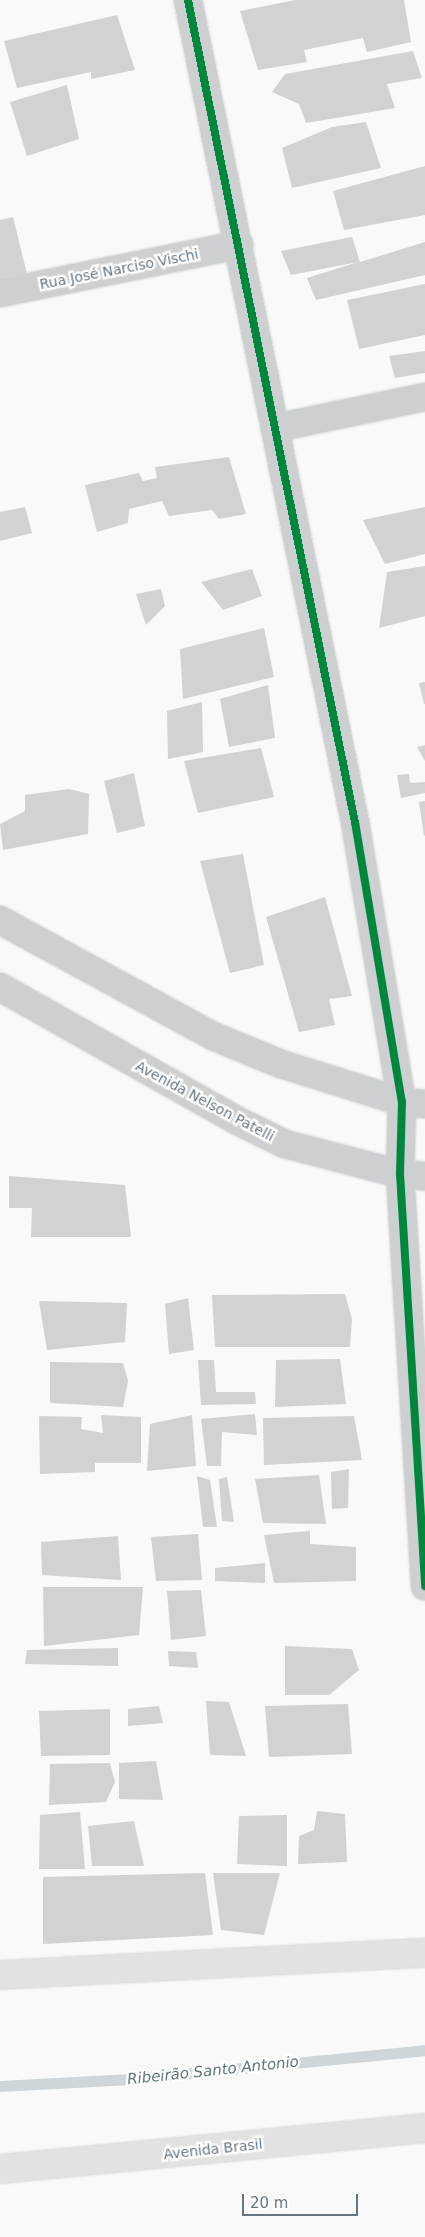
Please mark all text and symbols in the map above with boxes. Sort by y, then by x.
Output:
street label: Rua José Narciso Vischi [38,245,200,293]
street label: Avenida Nelson Patelli [133,1057,277,1145]
water label: Ribeirão Santo Antonio [126,2053,300,2089]
street label: Avenida Brasil [163,2135,263,2163]
scale bar [245,2184,361,2216]
text: 20 m [250,2194,288,2212]

